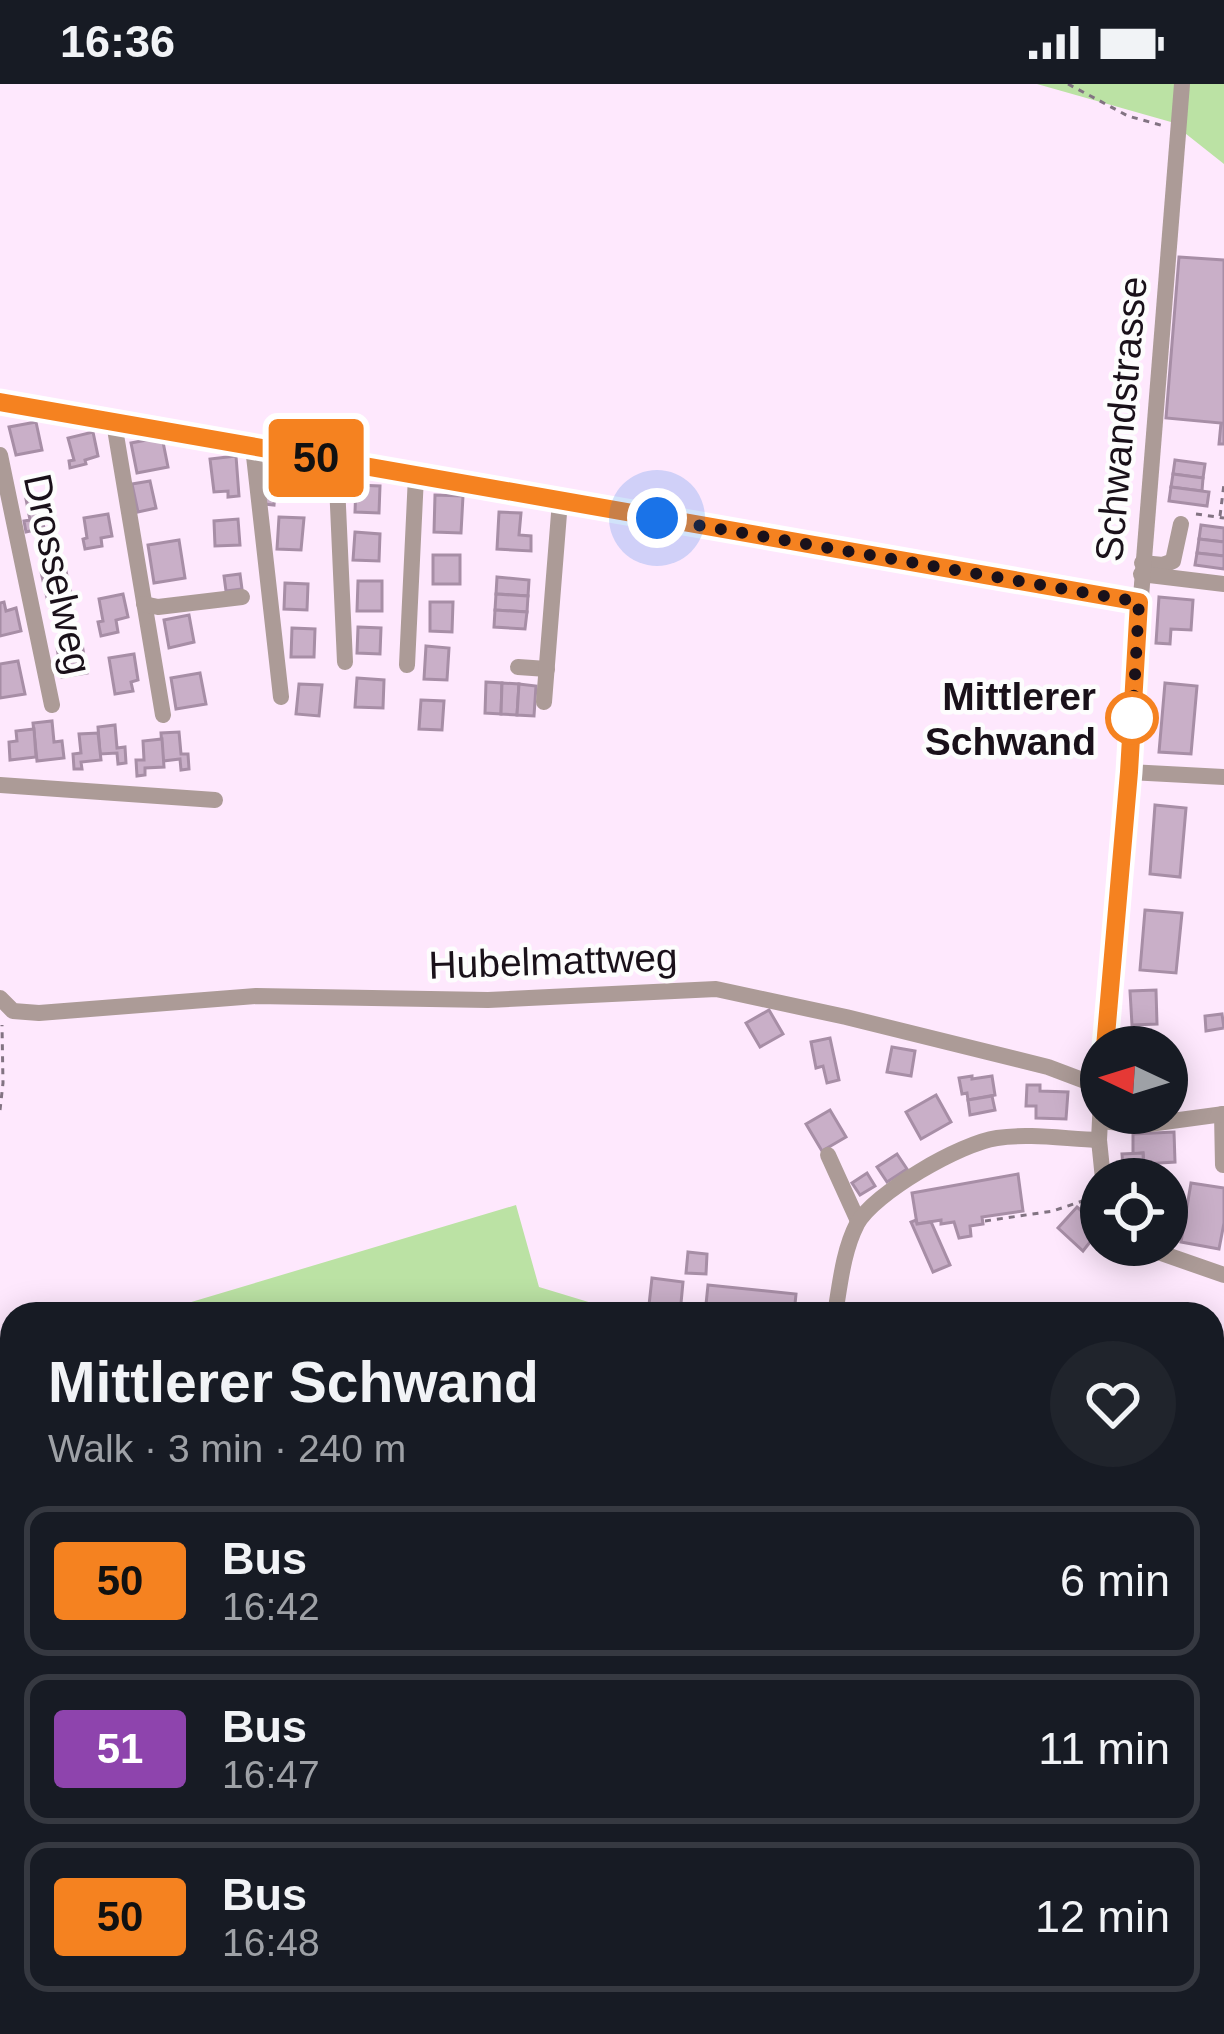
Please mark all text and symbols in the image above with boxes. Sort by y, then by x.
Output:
text: 16:36 [60,16,175,67]
street label: Schwandstrasse [1087,275,1155,563]
line badge: 50 [262,419,370,497]
text: 50 [293,434,339,481]
street label: Drosselweg [16,470,100,678]
your location [627,488,687,548]
place label: Mittlerer Schwand [925,675,1096,763]
marker: Mittlerer Schwand [1107,693,1157,743]
street label: Hubelmattweg [428,935,678,987]
north arrow [1080,1026,1188,1134]
map controls [1080,1026,1188,1266]
button: locate [1080,1158,1188,1266]
button: heart [1050,1341,1176,1467]
text: Mittlerer Schwand [48,1350,539,1414]
text: Walk · 3 min · 240 m [48,1427,406,1470]
text: Bus [222,1533,307,1584]
text: 6 min [1060,1555,1170,1606]
text: 50 [97,1557,143,1604]
text: 16:42 [222,1585,320,1628]
text: Bus [222,1701,307,1752]
text: 11 min [1038,1723,1170,1774]
text: 51 [97,1725,143,1772]
text: 16:47 [222,1753,320,1796]
text: Bus [222,1869,307,1920]
text: 12 min [1035,1891,1170,1942]
text: 50 [97,1893,143,1940]
text: 16:48 [222,1921,320,1964]

